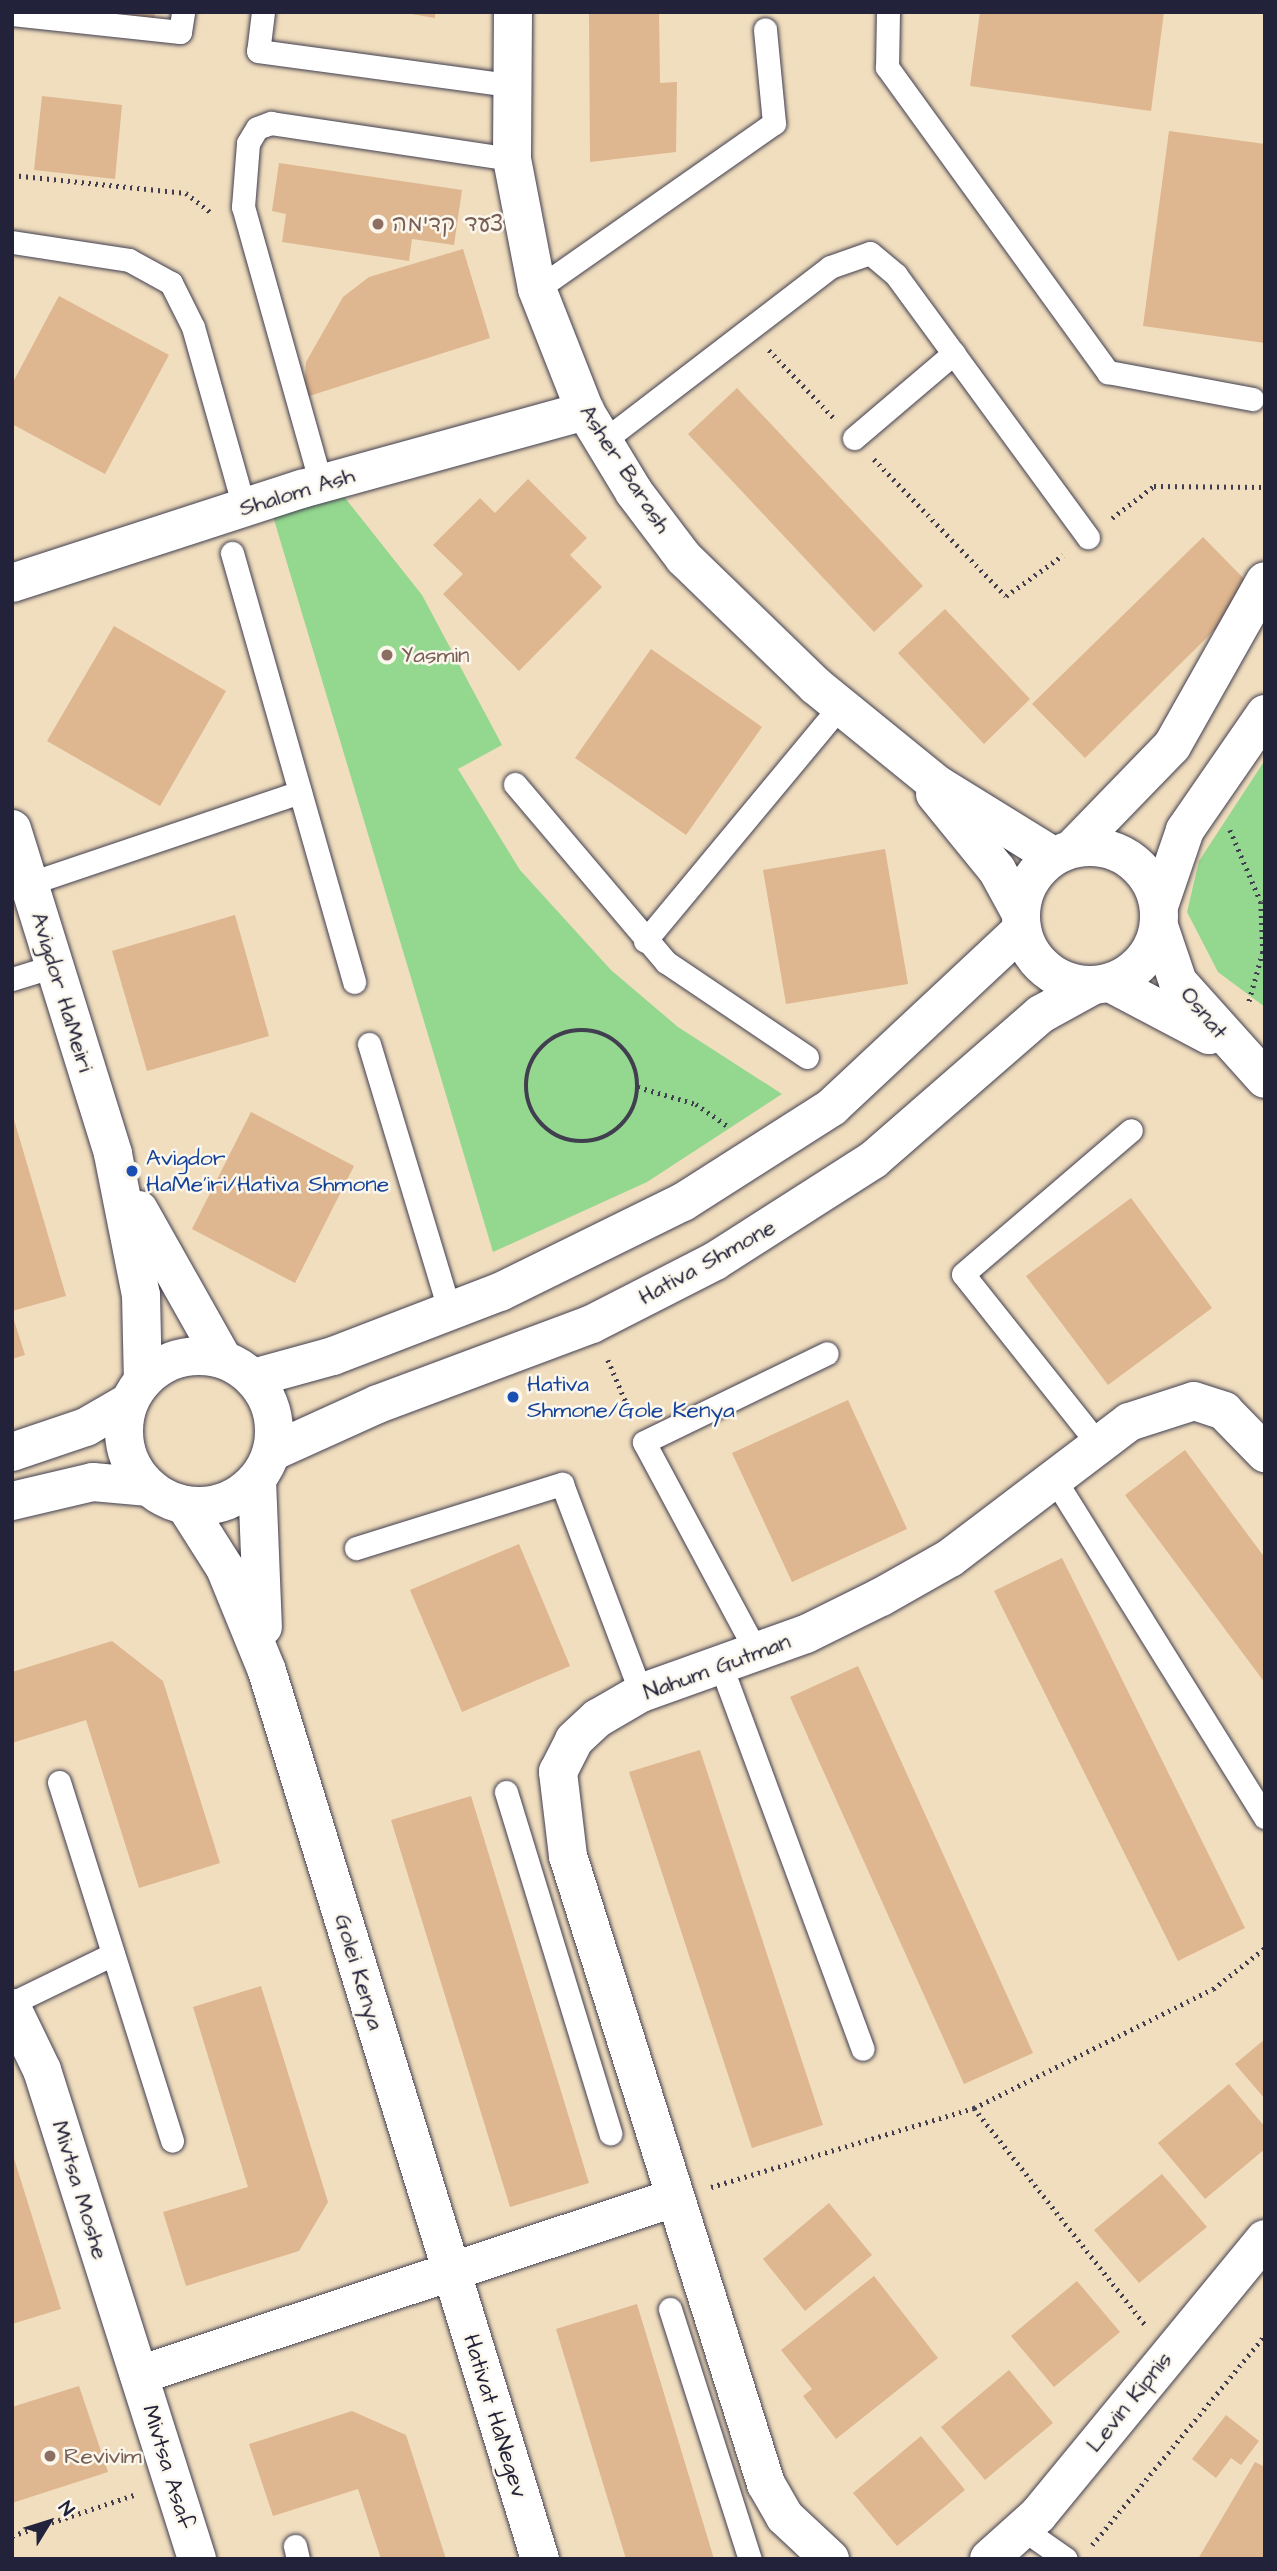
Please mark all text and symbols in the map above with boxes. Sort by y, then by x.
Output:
place label: צעד קדימה [392,210,503,238]
marker: צעד קדימה [370,216,386,232]
street label: Asher Barash [573,400,677,538]
street label: Shalom Ash [236,461,358,523]
place label: Yasmin [401,641,469,669]
marker: Yasmin [379,647,395,663]
street label: Avigdor HaMeiri [25,909,99,1075]
street label: Osnat [1175,981,1233,1045]
place label: Avigdor HaMe'iri/Hativa Shmone [146,1144,389,1198]
marker: Avigdor HaMe'iri/Hativa Shmone [124,1163,140,1179]
street label: Hativa Shmone [634,1213,780,1311]
place label: Hativa Shmone/Gole Kenya [527,1370,735,1424]
marker: Hativa Shmone/Gole Kenya [505,1389,521,1405]
street label: Nahum Gutman [640,1628,794,1706]
street label: Golei Kenya [328,1911,390,2033]
street label: Mivtsa Moshe [46,2117,114,2263]
street label: Hativat HaNegev [457,2331,533,2501]
street label: Levin Kipnis [1080,2346,1178,2458]
street label: Mivtsa Asaf [136,2402,200,2532]
place label: Revivim [64,2442,142,2470]
marker: Revivim [42,2448,58,2464]
north arrow [14,2487,84,2557]
text: N [52,2496,80,2522]

